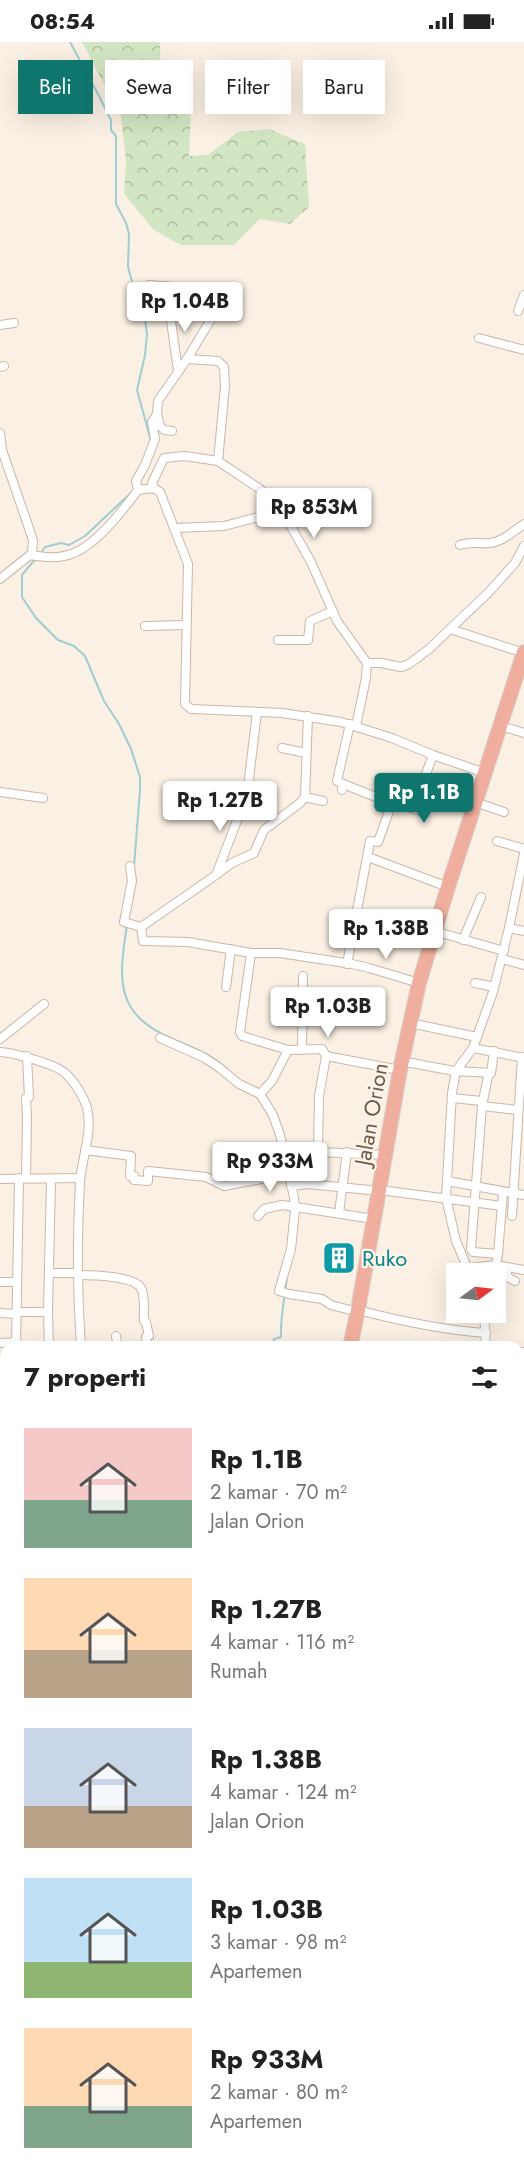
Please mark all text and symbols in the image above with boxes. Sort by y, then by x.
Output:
text: 08:54 [30,5,95,37]
chip: Beli [18,60,93,114]
chip: Sewa [105,60,193,114]
chip: Filter [205,60,291,114]
chip: Baru [303,60,385,114]
pin: Rp 1.04B [123,282,247,333]
text: Rp 1.04B [141,287,229,316]
pin: Rp 853M [259,488,369,539]
text: Rp 853M [271,493,357,522]
pin: Rp 1.1B [369,773,479,824]
text: Rp 1.1B [388,778,460,807]
pin: Rp 1.27B [158,781,282,832]
text: Rp 1.27B [177,786,263,815]
pin: Rp 1.38B [324,909,448,960]
text: Rp 1.38B [343,914,429,943]
pin: Rp 1.03B [266,987,390,1038]
text: Rp 1.03B [285,992,371,1021]
street label: Jalan Orion [346,1060,396,1171]
pin: Rp 933M [215,1142,325,1193]
text: Rp 933M [226,1147,314,1176]
building icon: Ruko [321,1240,357,1276]
place label: Ruko [362,1242,407,1274]
north arrow [446,1263,506,1323]
map controls [446,1263,506,1323]
text: 7 properti [24,1358,146,1396]
icon: filters [468,1361,501,1394]
text: Rp 1.1B [210,1440,303,1478]
icon: home [72,1452,144,1524]
text: 2 kamar · 70 m² [210,1478,347,1507]
text: Jalan Orion [210,1507,304,1536]
text: Rp 1.27B [210,1590,322,1628]
icon: home [72,1602,144,1674]
text: 4 kamar · 116 m² [210,1628,354,1657]
text: Rumah [210,1657,267,1686]
text: Rp 1.38B [210,1740,322,1778]
icon: home [72,1752,144,1824]
text: 4 kamar · 124 m² [210,1778,357,1807]
text: Jalan Orion [210,1807,304,1836]
text: Rp 1.03B [210,1890,323,1928]
icon: home [72,1902,144,1974]
text: 3 kamar · 98 m² [210,1928,346,1957]
text: Apartemen [210,1957,303,1986]
text: Rp 933M [210,2040,324,2078]
icon: home [72,2052,144,2124]
text: 2 kamar · 80 m² [210,2078,347,2107]
text: Apartemen [210,2107,303,2136]

